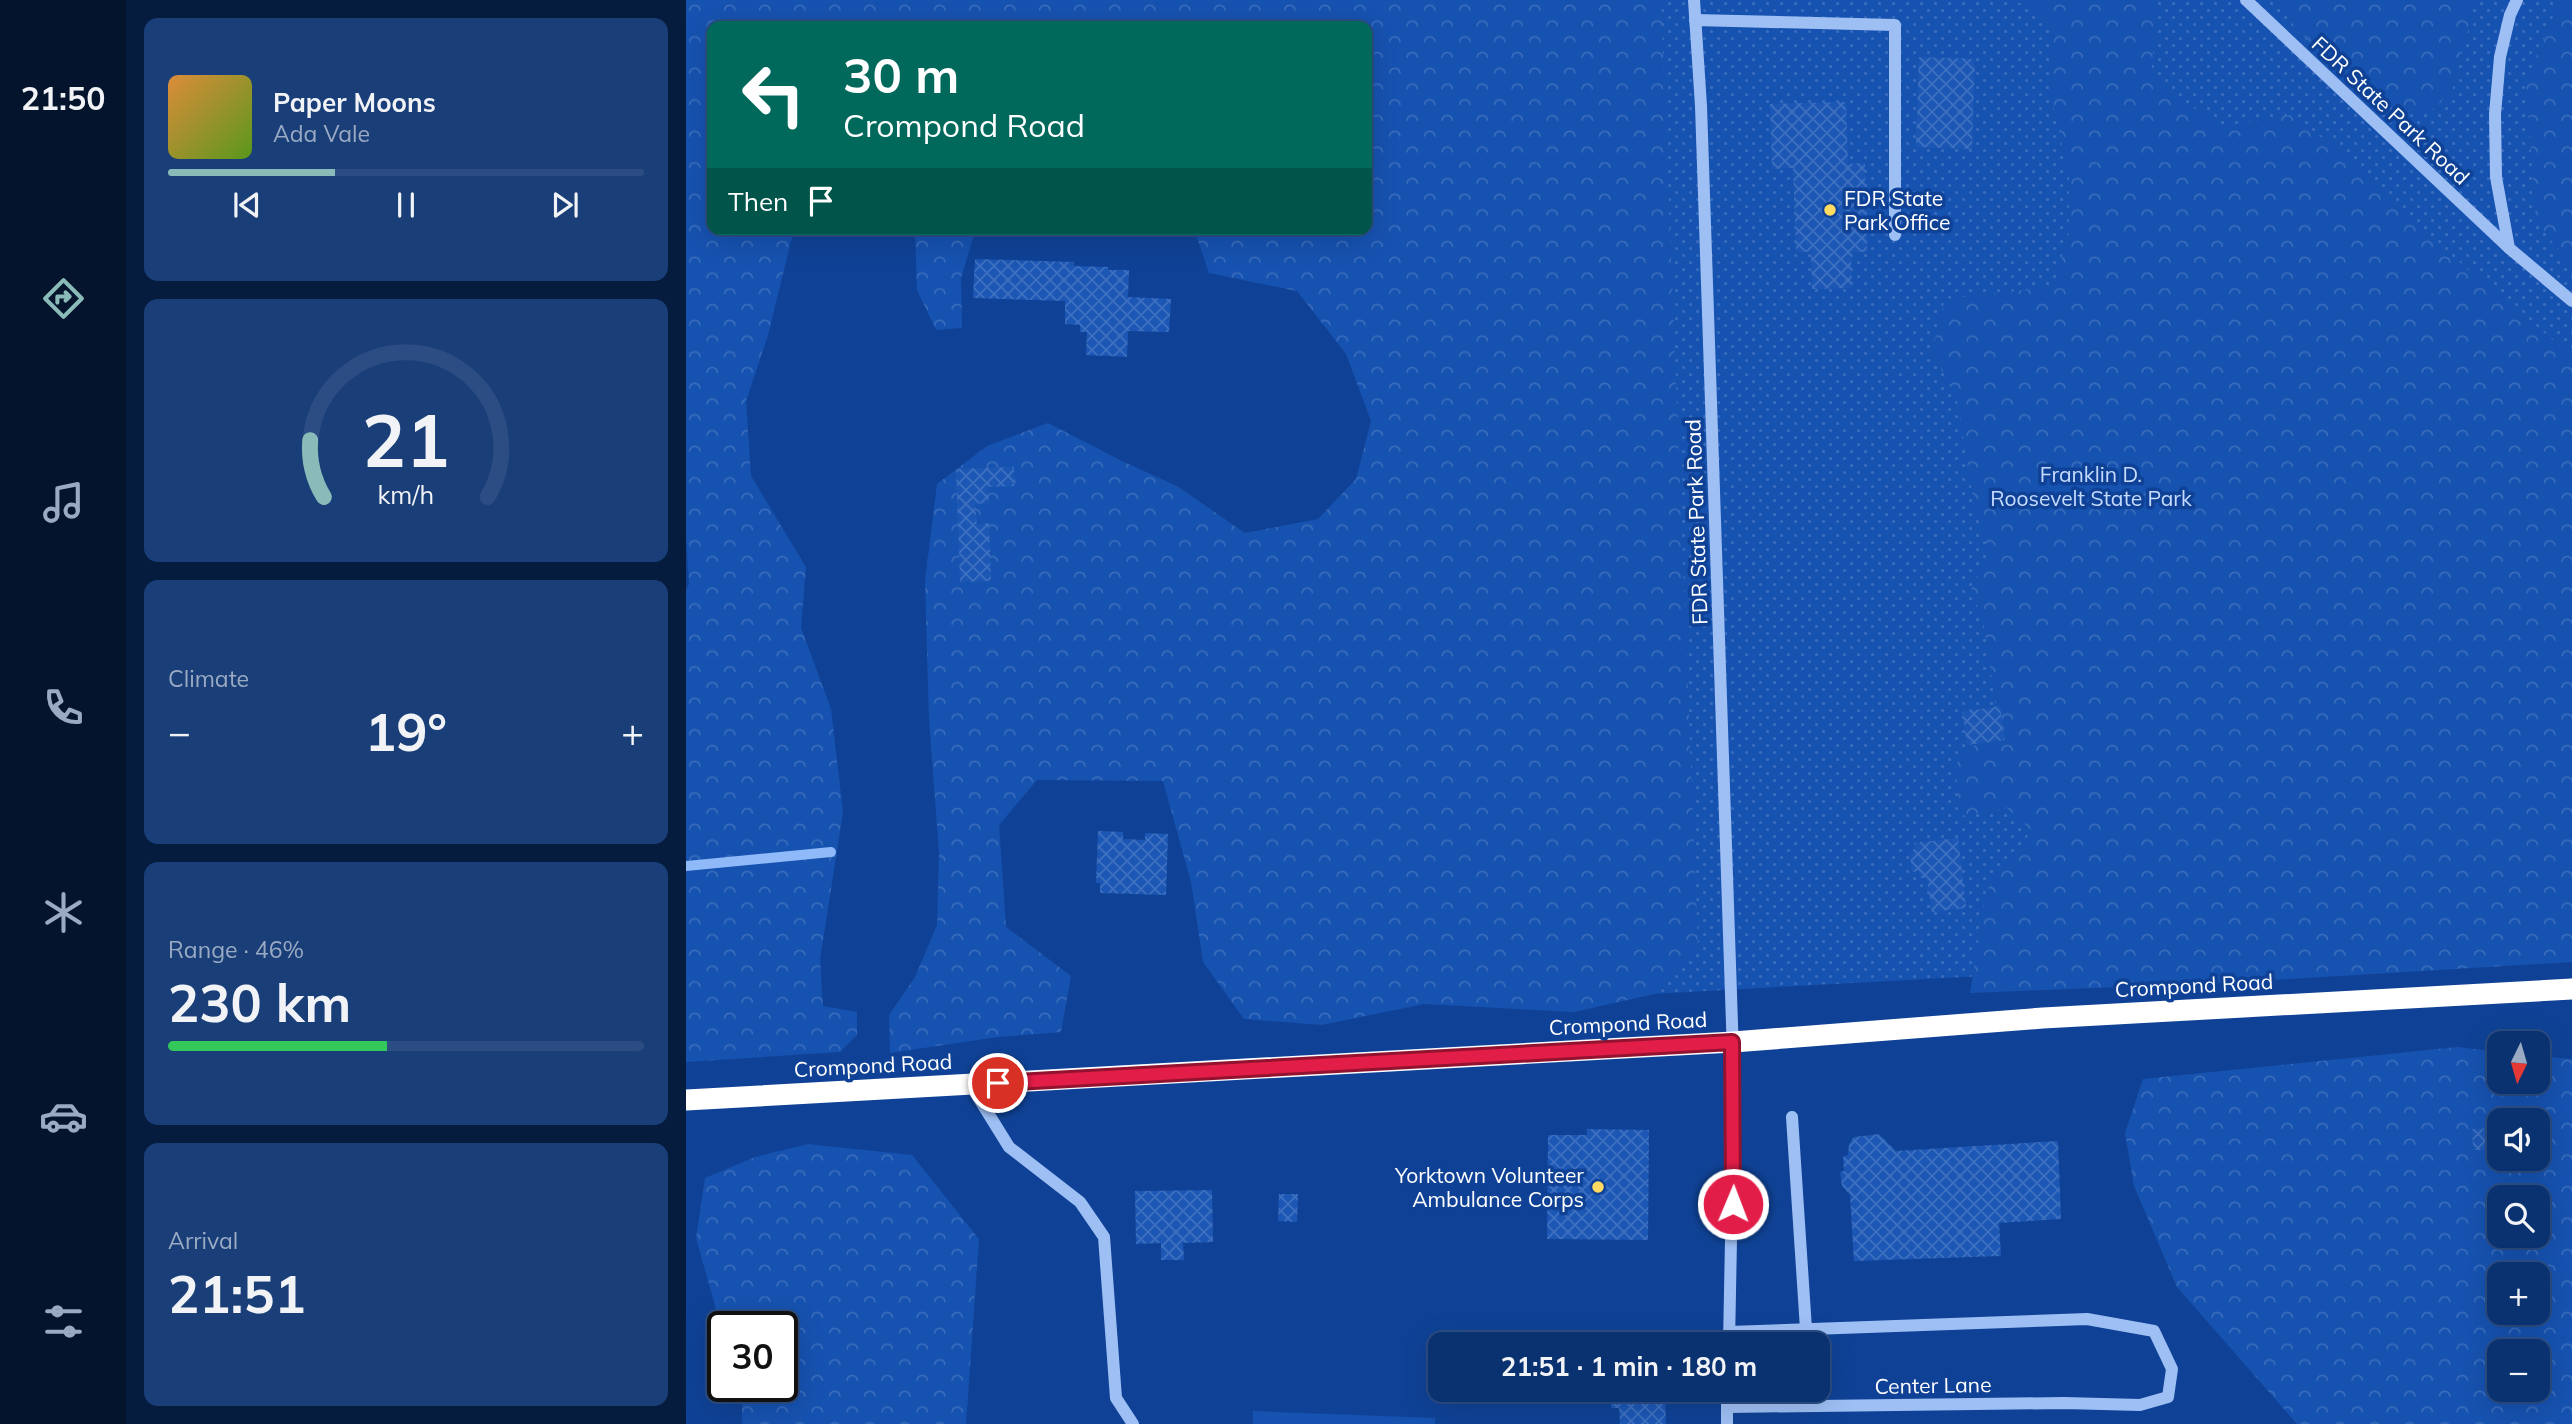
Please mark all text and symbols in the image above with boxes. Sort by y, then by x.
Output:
street label: FDR State Park Road [2307,30,2475,190]
text: 30 m [843,44,959,105]
icon: left [728,49,819,140]
text: 21:50 [21,78,105,118]
text: Paper Moons [273,86,436,119]
text: Crompond Road [843,105,1085,145]
text: Ada Vale [273,119,370,148]
icon: arrive [802,182,840,220]
text: Then [728,185,788,218]
place label: FDR State Park Office [1844,185,1950,235]
icon: previous [228,186,266,224]
icon: pause [387,186,425,224]
icon: next [546,186,584,224]
marker: FDR State Park Office [1822,202,1838,218]
icon: directions [39,274,88,323]
text: 21 [362,394,450,485]
street label: FDR State Park Road [1679,419,1713,625]
park label: Franklin D. Roosevelt State Park [1990,461,2192,511]
icon: music [39,478,88,527]
text: km/h [378,479,434,510]
text: Climate [168,664,249,693]
icon: phone [39,683,88,732]
text: 19° [365,699,447,764]
text: − [168,708,191,756]
text: + [621,708,644,756]
icon: climate [39,888,88,937]
text: Range · 46% [168,935,304,964]
street label: Crompond Road [2114,968,2274,1002]
text: 230 km [168,970,351,1035]
street label: Crompond Road [1548,1006,1708,1040]
north arrow [2487,1031,2550,1094]
map controls [2487,1031,2550,1402]
street label: Crompond Road [793,1048,953,1082]
pin [968,1053,1028,1113]
icon: arrive [979,1064,1017,1102]
icon: car [39,1092,88,1141]
button: sound [2487,1108,2550,1171]
place label: Yorktown Volunteer Ambulance Corps [1394,1162,1584,1212]
position arrow [1696,1167,1770,1241]
marker: Yorktown Volunteer Ambulance Corps [1590,1179,1606,1195]
button: search [2487,1185,2550,1248]
text: Arrival [168,1226,238,1255]
text: 21:51 [168,1261,306,1326]
button: + [2487,1262,2550,1325]
icon: filters [39,1297,88,1346]
speed limit sign: 30 [707,1311,798,1402]
button: − [2487,1339,2550,1402]
text: 21:51 · 1 min · 180 m [1501,1350,1757,1383]
street label: Center Lane [1874,1371,1992,1399]

